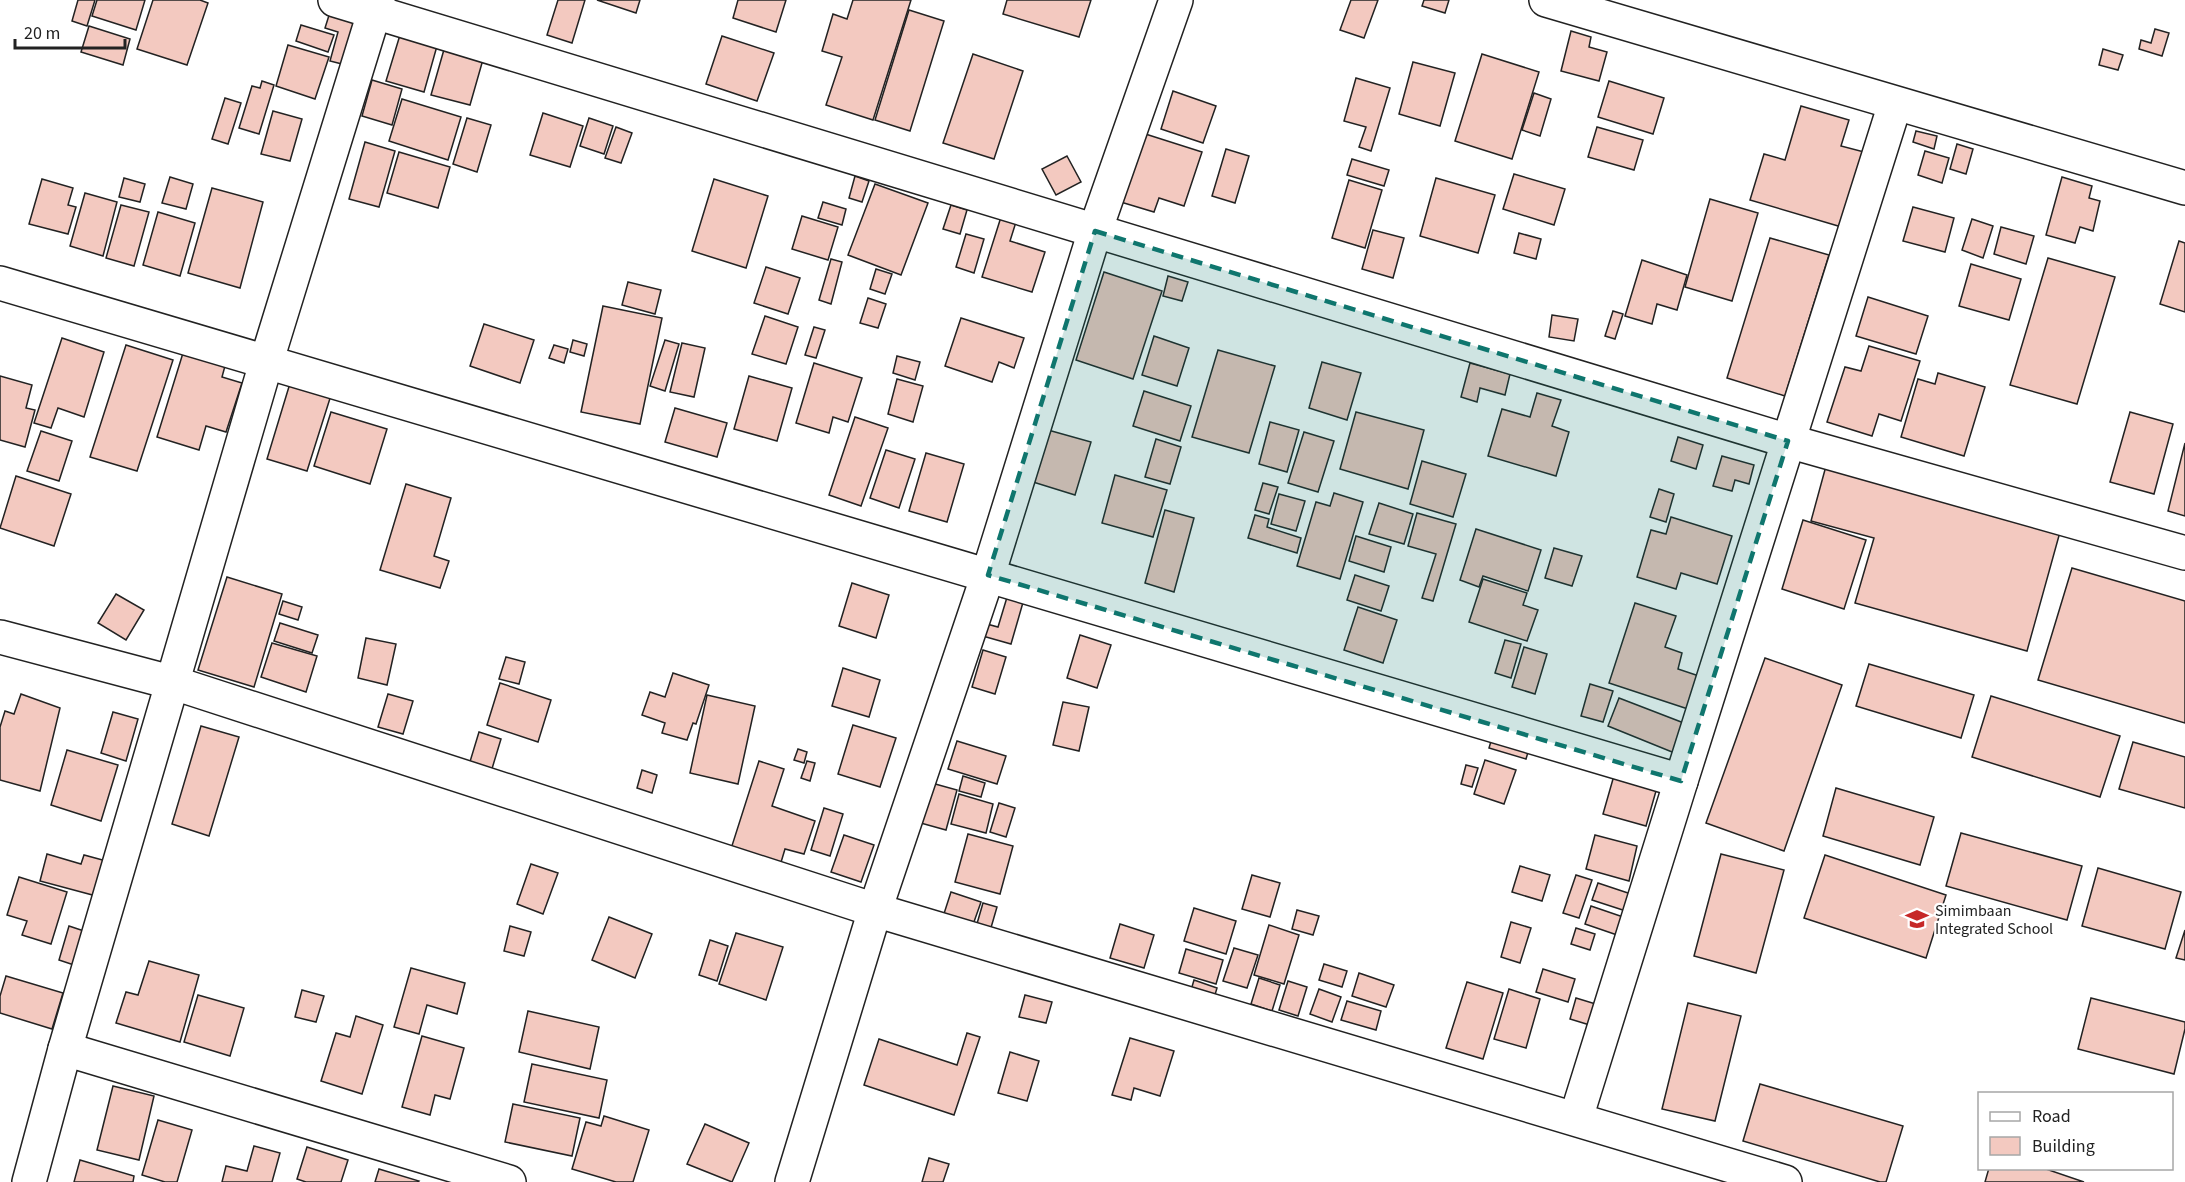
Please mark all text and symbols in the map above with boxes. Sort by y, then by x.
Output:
scale bar [15,12,124,50]
text: 20 m [24,21,60,46]
place label: Simimbaan Integrated School [1935,900,2053,940]
school or university icon: Simimbaan Integrated School [1904,906,1930,932]
legend [1978,1092,2173,1170]
text: Road [2032,1104,2071,1129]
text: Building [2032,1134,2095,1159]

